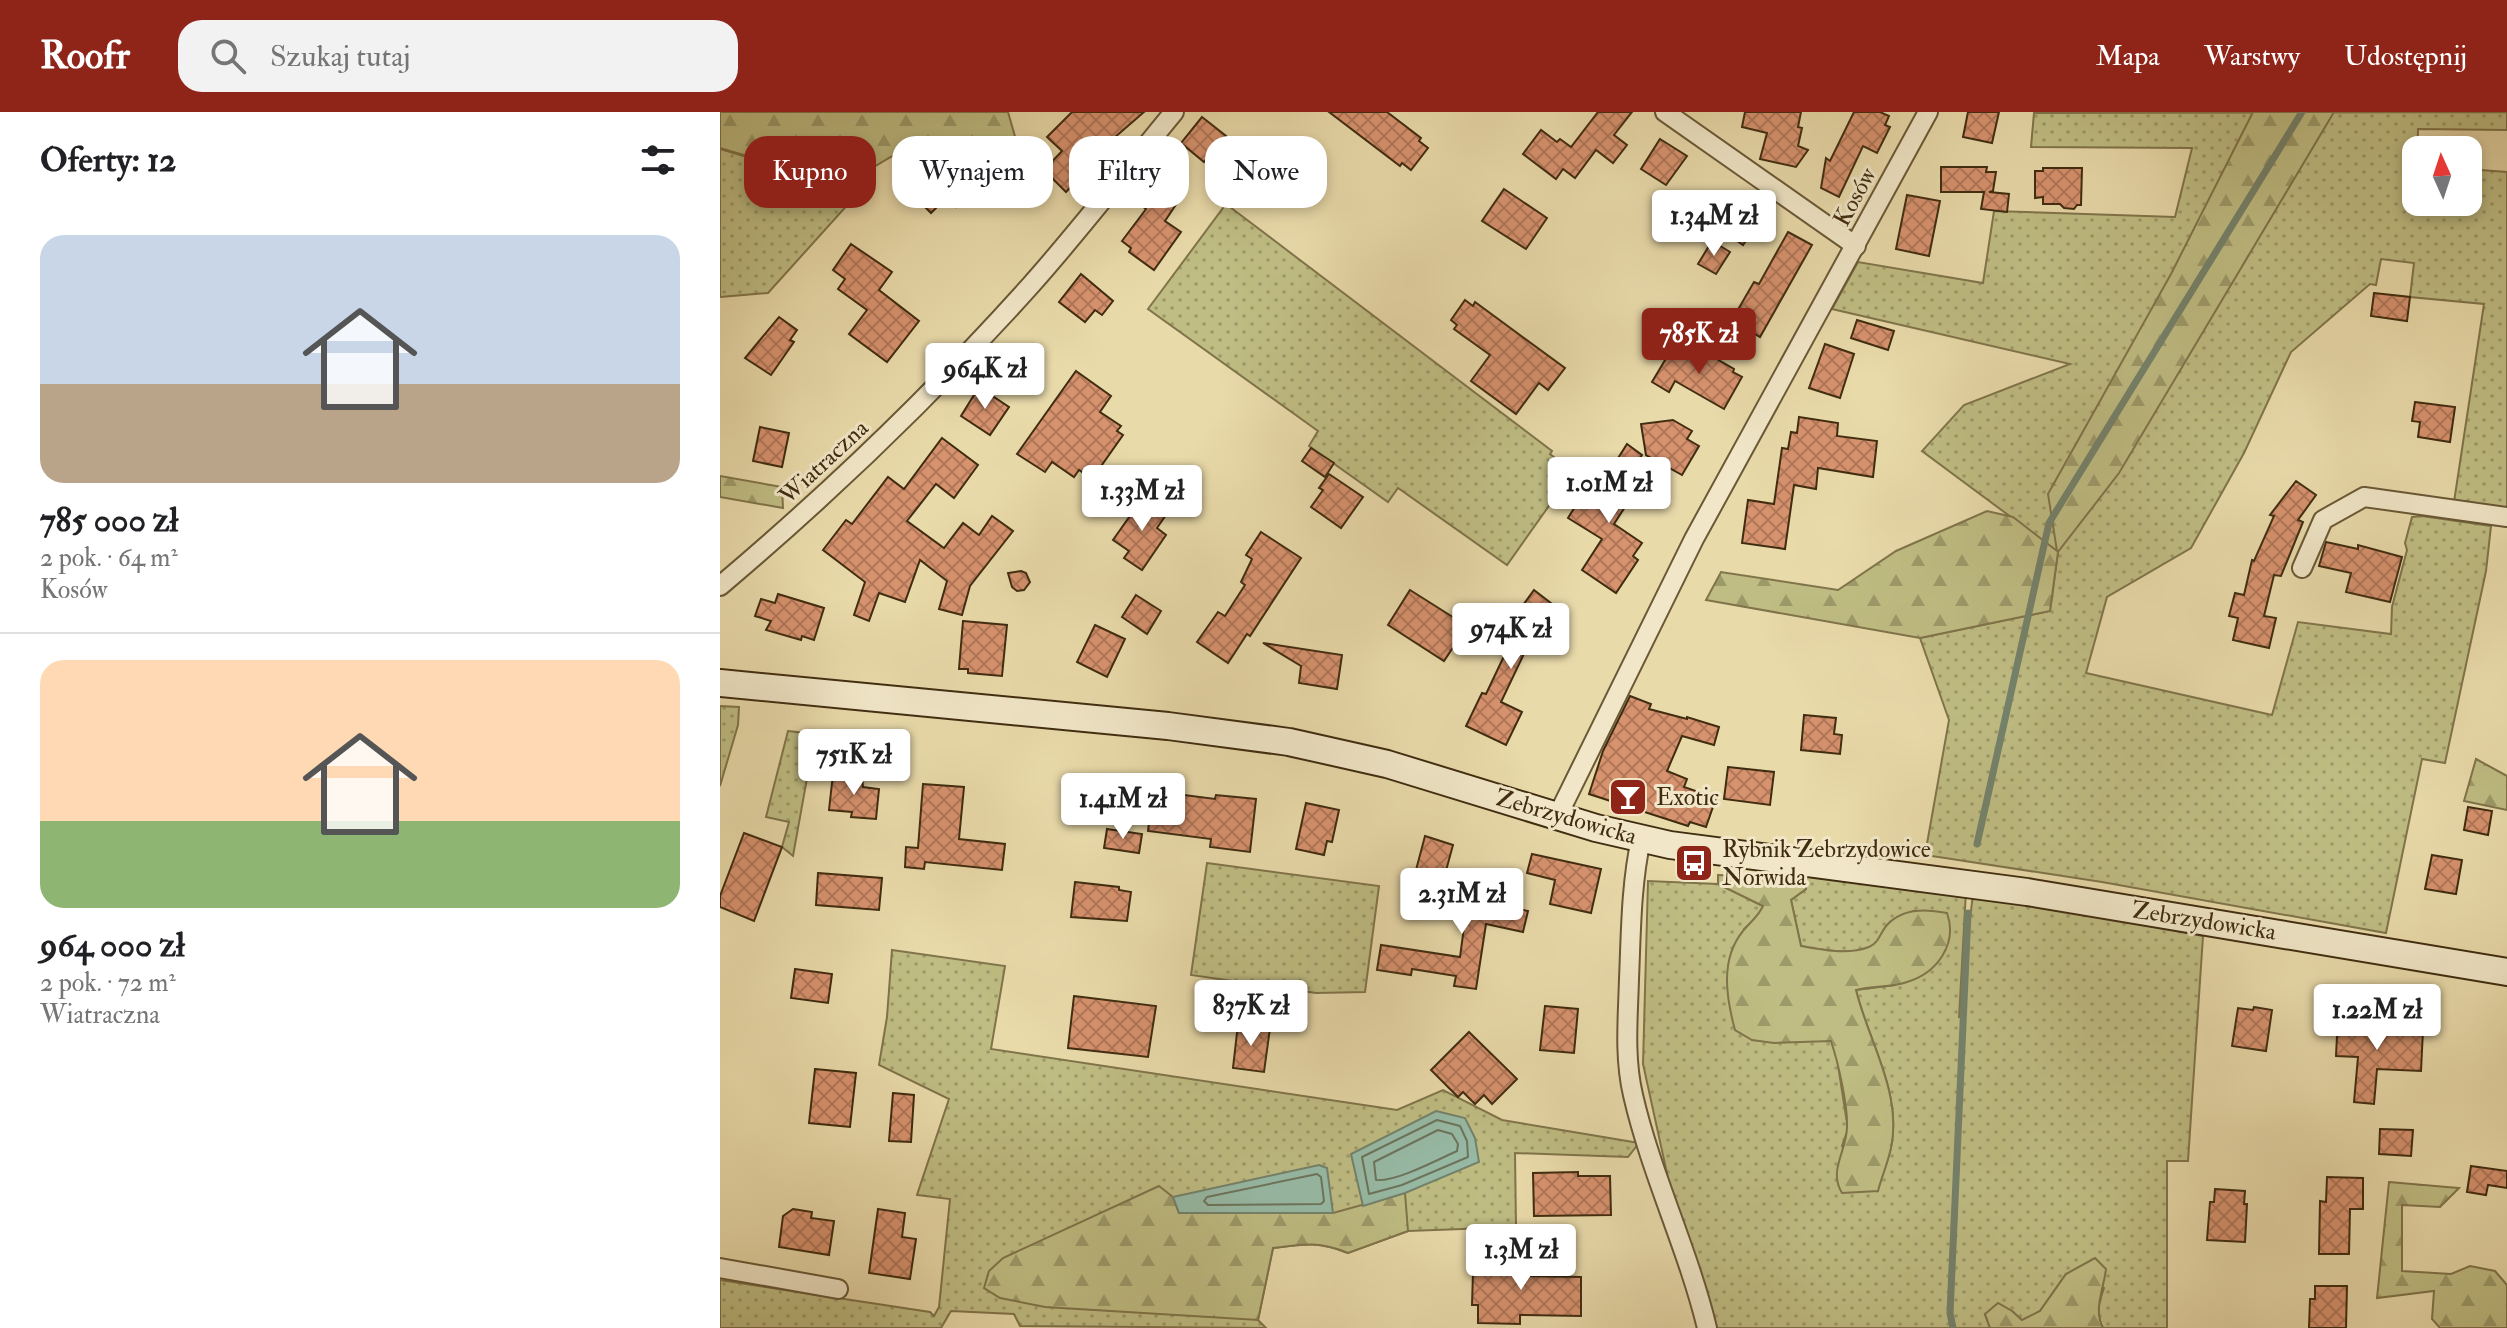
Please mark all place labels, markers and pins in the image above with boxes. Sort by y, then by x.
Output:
pin: 1.34M zł [1631,190,1797,258]
pin: 785K zł [1625,308,1773,376]
pin: 964K zł [911,343,1059,411]
pin: 1.01M zł [1526,457,1692,525]
pin: 1.33M zł [1059,465,1225,533]
pin: 974K zł [1437,603,1585,671]
pin: 751K zł [780,729,928,797]
pin: 1.41M zł [1040,773,1206,841]
bar icon: Exotic [1607,776,1649,818]
place label: Exotic [1656,782,1719,813]
place label: Rybnik Zebrzydowice Norwida [1722,834,1931,893]
bus stop icon: Rybnik Zebrzydowice Norwida [1673,842,1715,884]
pin: 2.31M zł [1379,868,1545,936]
pin: 837K zł [1177,980,1325,1048]
pin: 1.22M zł [2294,984,2460,1052]
pin: 1.3M zł [1447,1224,1595,1292]

